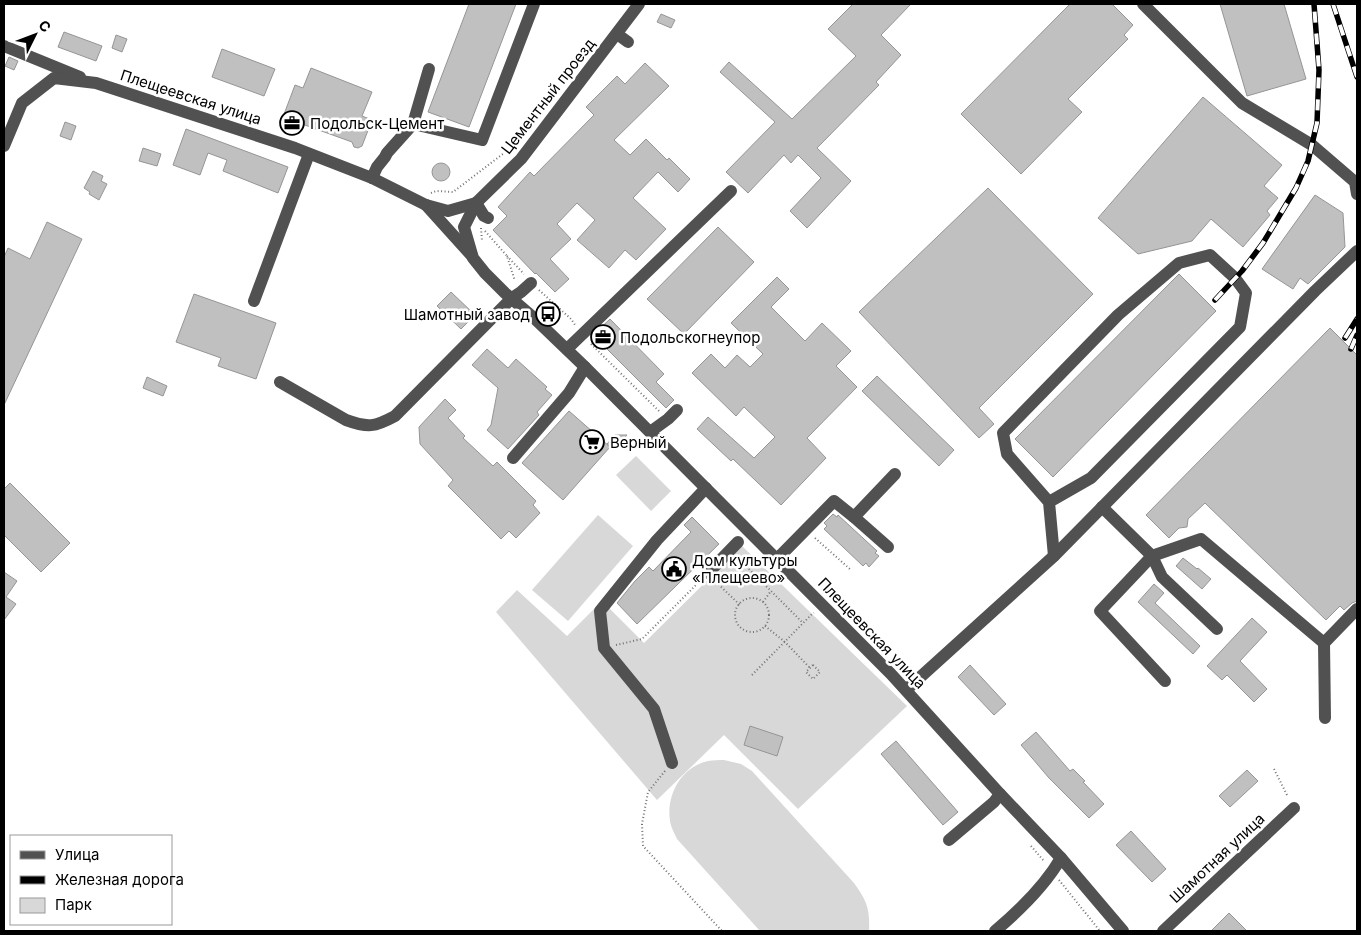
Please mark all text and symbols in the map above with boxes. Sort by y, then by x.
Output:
north arrow [10,10,60,60]
text: С [35,16,55,36]
street label: Цементный проезд [497,34,599,158]
street label: Плещеевская улица [118,65,264,129]
office icon: Подольск-Цемент [279,110,305,136]
place label: Подольск-Цемент [310,114,444,133]
bus stop icon: Шамотный завод [535,301,561,327]
place label: Шамотный завод [404,305,530,324]
office icon: Подольскогнеупор [590,324,616,350]
place label: Подольскогнеупор [620,328,760,347]
supermarket icon: Верный [579,429,605,455]
place label: Верный [610,433,667,452]
place label: Дом культуры «Плещеево» [692,551,798,587]
public building icon: Дом культуры «Плещеево» [661,556,687,582]
street label: Плещеевская улица [814,573,930,693]
street label: Шамотная улица [1166,809,1268,907]
legend [10,835,172,925]
text: Улица [55,845,99,864]
text: Железная дорога [55,870,184,889]
text: Парк [55,895,92,914]

